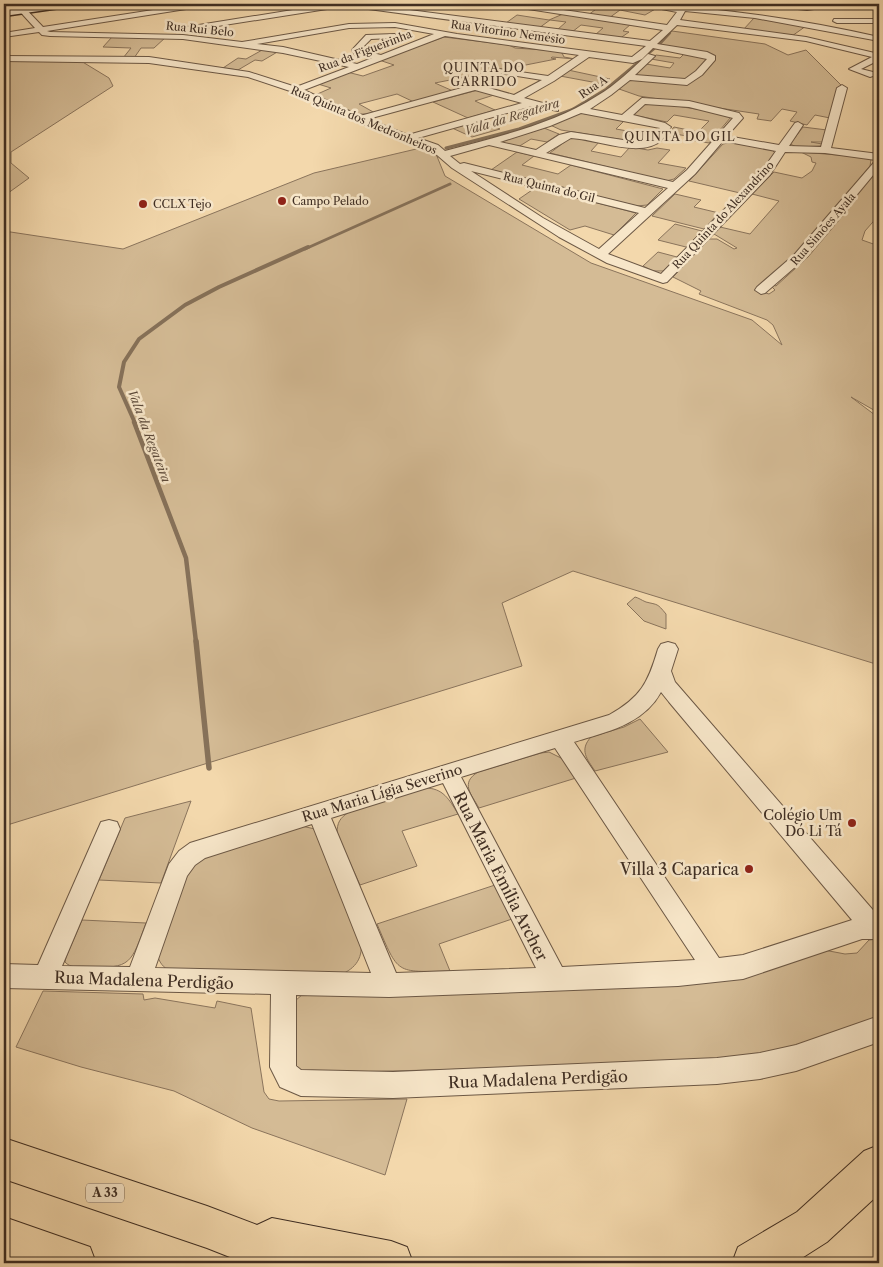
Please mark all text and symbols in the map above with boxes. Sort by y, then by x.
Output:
street label: Rua Vitorino Nemésio [450,17,567,47]
street label: Rua Rui Belo [165,18,235,40]
street label: Rua da Figueirinha [316,27,414,75]
district label: QUINTA DO GARRIDO [443,60,525,89]
street label: Rua A [576,72,611,102]
street label: Rua Quinta dos Medronheiros [289,83,439,157]
water label: Vala da Regateira [463,95,561,138]
district label: QUINTA DO GIL [624,129,736,144]
street label: Rua Quinta do Alexandrino [669,158,777,272]
street label: Rua Quinta do Gil [502,169,597,205]
street label: Rua Simões Ayala [788,190,859,268]
place label: Campo Pelado [292,194,369,208]
marker: Campo Pelado [276,195,288,207]
place label: CCLX Tejo [153,197,212,211]
marker: CCLX Tejo [137,198,149,210]
water label: Vala da Regateira [125,387,174,484]
street label: Rua Maria Lígia Severino [300,760,464,826]
street label: Rua Maria Emília Archer [450,788,553,964]
place label: Colégio Um Dó Li Tá [763,806,843,840]
marker: Colégio Um Dó Li Tá [846,817,858,829]
place label: Villa 3 Caparica [619,859,740,879]
marker: Villa 3 Caparica [743,863,755,875]
street label: Rua Madalena Perdigão [54,967,234,993]
street label: Rua Madalena Perdigão [448,1066,628,1092]
road number: A 33 [86,1184,124,1202]

